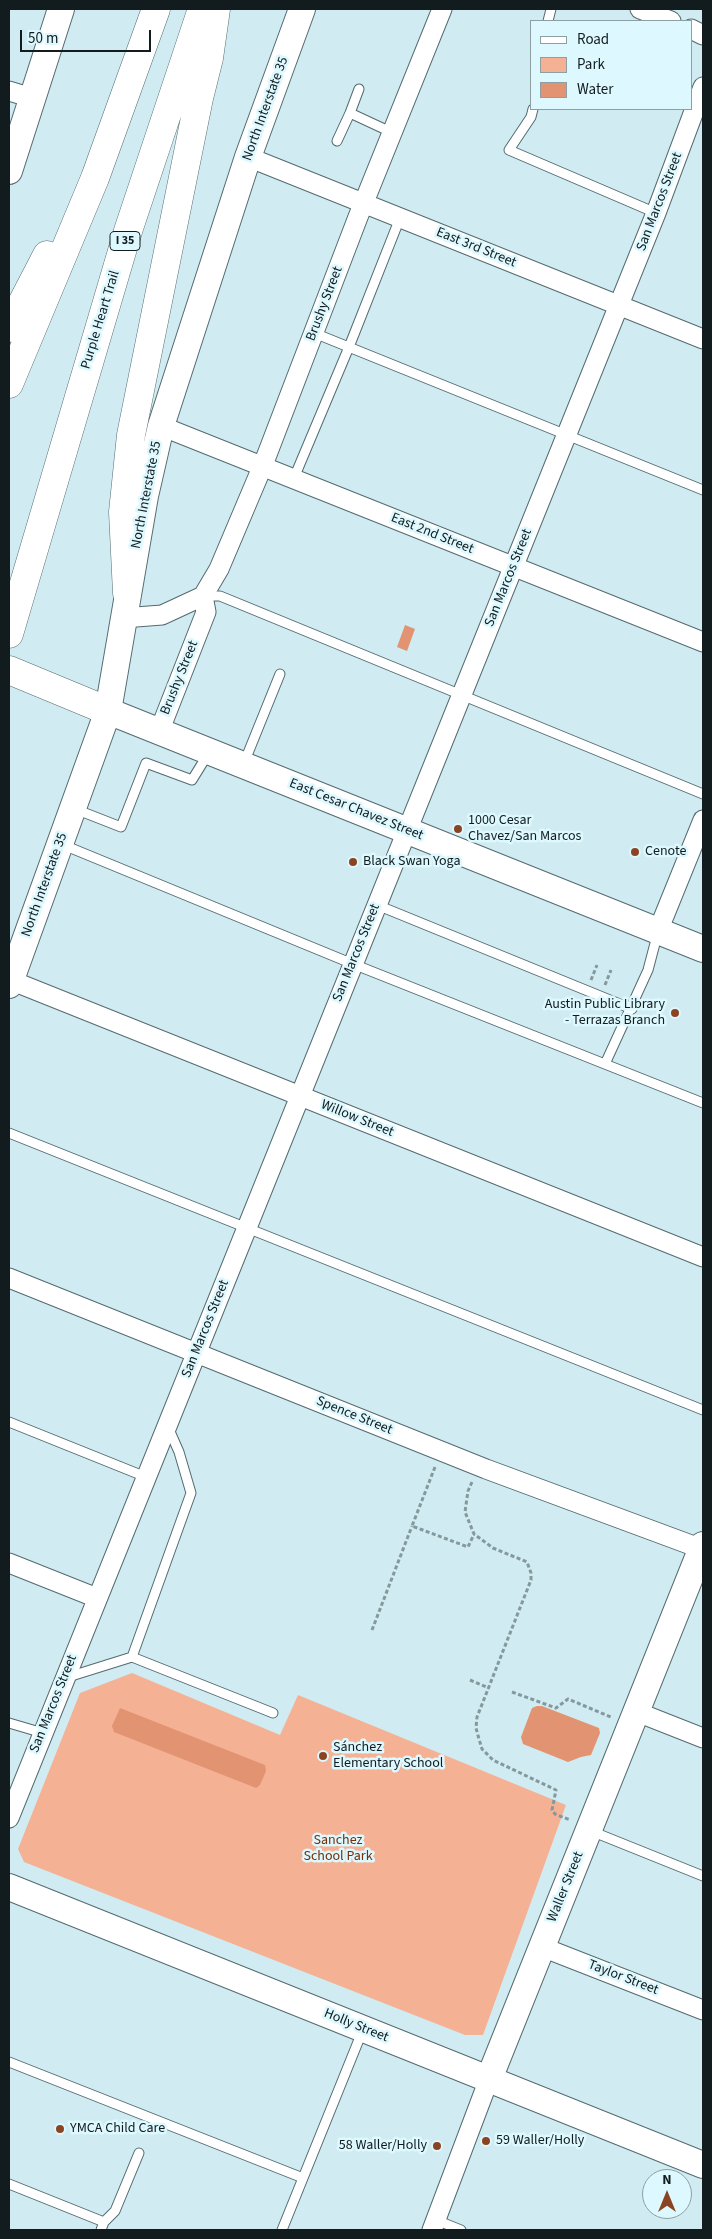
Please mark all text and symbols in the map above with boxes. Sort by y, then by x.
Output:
scale bar [22,20,154,52]
legend [530,20,692,110]
text: 50 m [28,28,58,49]
text: Road [577,29,609,50]
text: Park [577,54,605,75]
street label: North Interstate 35 [239,55,293,163]
text: Water [577,79,613,100]
street label: San Marcos Street [633,150,687,254]
street label: East 3rd Street [434,224,518,272]
road number: I 35 [110,232,140,250]
street label: Brushy Street [303,264,347,344]
street label: Purple Heart Trail [78,269,124,371]
street label: North Interstate 35 [128,440,166,550]
street label: East 2nd Street [388,510,476,558]
street label: San Marcos Street [482,526,536,630]
street label: Brushy Street [157,638,203,718]
street label: East Cesar Chavez Street [287,775,425,845]
place label: 1000 Cesar Chavez/San Marcos [468,813,581,846]
marker: 1000 Cesar Chavez/San Marcos [452,823,464,835]
street label: North Interstate 35 [18,831,72,939]
place label: Cenote [645,844,686,860]
marker: Cenote [629,846,641,858]
place label: Black Swan Yoga [363,854,460,870]
marker: Black Swan Yoga [347,856,359,868]
street label: San Marcos Street [330,901,384,1005]
place label: Austin Public Library - Terrazas Branch [545,997,665,1030]
marker: Austin Public Library - Terrazas Branch [669,1007,681,1019]
street label: Willow Street [318,1097,396,1141]
street label: San Marcos Street [179,1277,233,1381]
street label: Spence Street [313,1393,395,1439]
street label: San Marcos Street [27,1652,81,1756]
place label: Sánchez Elementary School [333,1740,443,1772]
marker: Sánchez Elementary School [317,1750,329,1762]
park label: Sanchez School Park [303,1833,373,1865]
street label: Waller Street [544,1849,588,1925]
street label: Taylor Street [585,1957,661,1999]
street label: Holly Street [321,2005,391,2047]
place label: YMCA Child Care [70,2121,165,2137]
marker: YMCA Child Care [54,2123,66,2135]
place label: 59 Waller/Holly [496,2133,584,2149]
marker: 59 Waller/Holly [480,2135,492,2147]
place label: 58 Waller/Holly [339,2138,427,2154]
marker: 58 Waller/Holly [431,2140,443,2152]
north arrow [642,2169,692,2219]
text: N [662,2170,672,2190]

